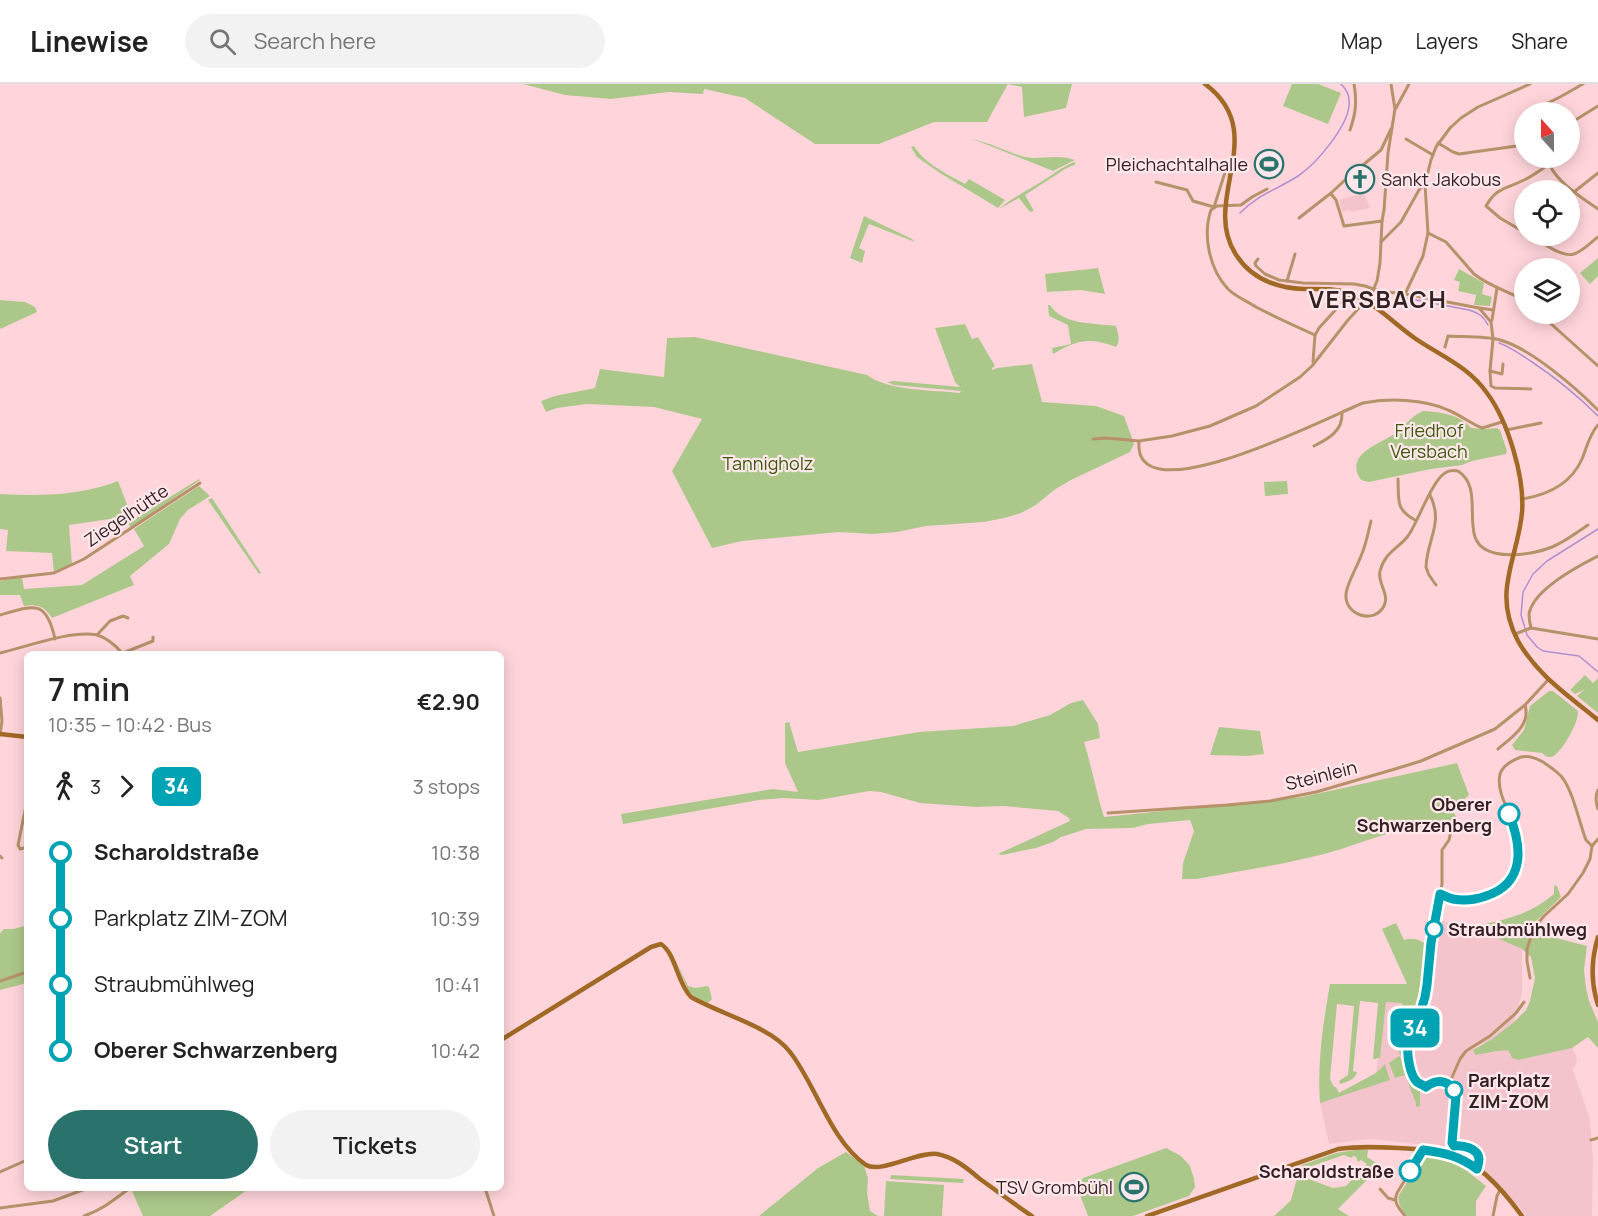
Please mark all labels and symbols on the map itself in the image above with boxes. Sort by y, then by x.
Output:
north arrow [1514,102,1580,168]
sports icon: Pleichachtalhalle [1253,148,1285,180]
place label: Pleichachtalhalle [1106,152,1248,176]
church icon: Sankt Jakobus [1344,163,1376,195]
place label: Sankt Jakobus [1381,167,1501,191]
district label: VERSBACH [1309,282,1447,315]
park label: Friedhof Versbach [1390,418,1468,463]
park label: Tannigholz [723,451,813,475]
street label: Ziegelhütte [79,478,173,552]
street label: Steinlein [1283,755,1359,795]
place label: Oberer Schwarzenberg [1357,792,1492,837]
marker: Oberer Schwarzenberg [1498,803,1520,825]
place label: Straubmühlweg [1448,917,1587,941]
marker: Straubmühlweg [1425,920,1443,938]
line badge: 34 [1388,1008,1442,1048]
place label: Parkplatz ZIM-ZOM [1468,1068,1550,1113]
marker: Parkplatz ZIM-ZOM [1445,1081,1463,1099]
place label: Scharoldstraße [1259,1159,1394,1183]
marker: Scharoldstraße [1399,1160,1421,1182]
sports icon: TSV Grombühl [1118,1171,1150,1203]
place label: TSV Grombühl [996,1175,1113,1199]

